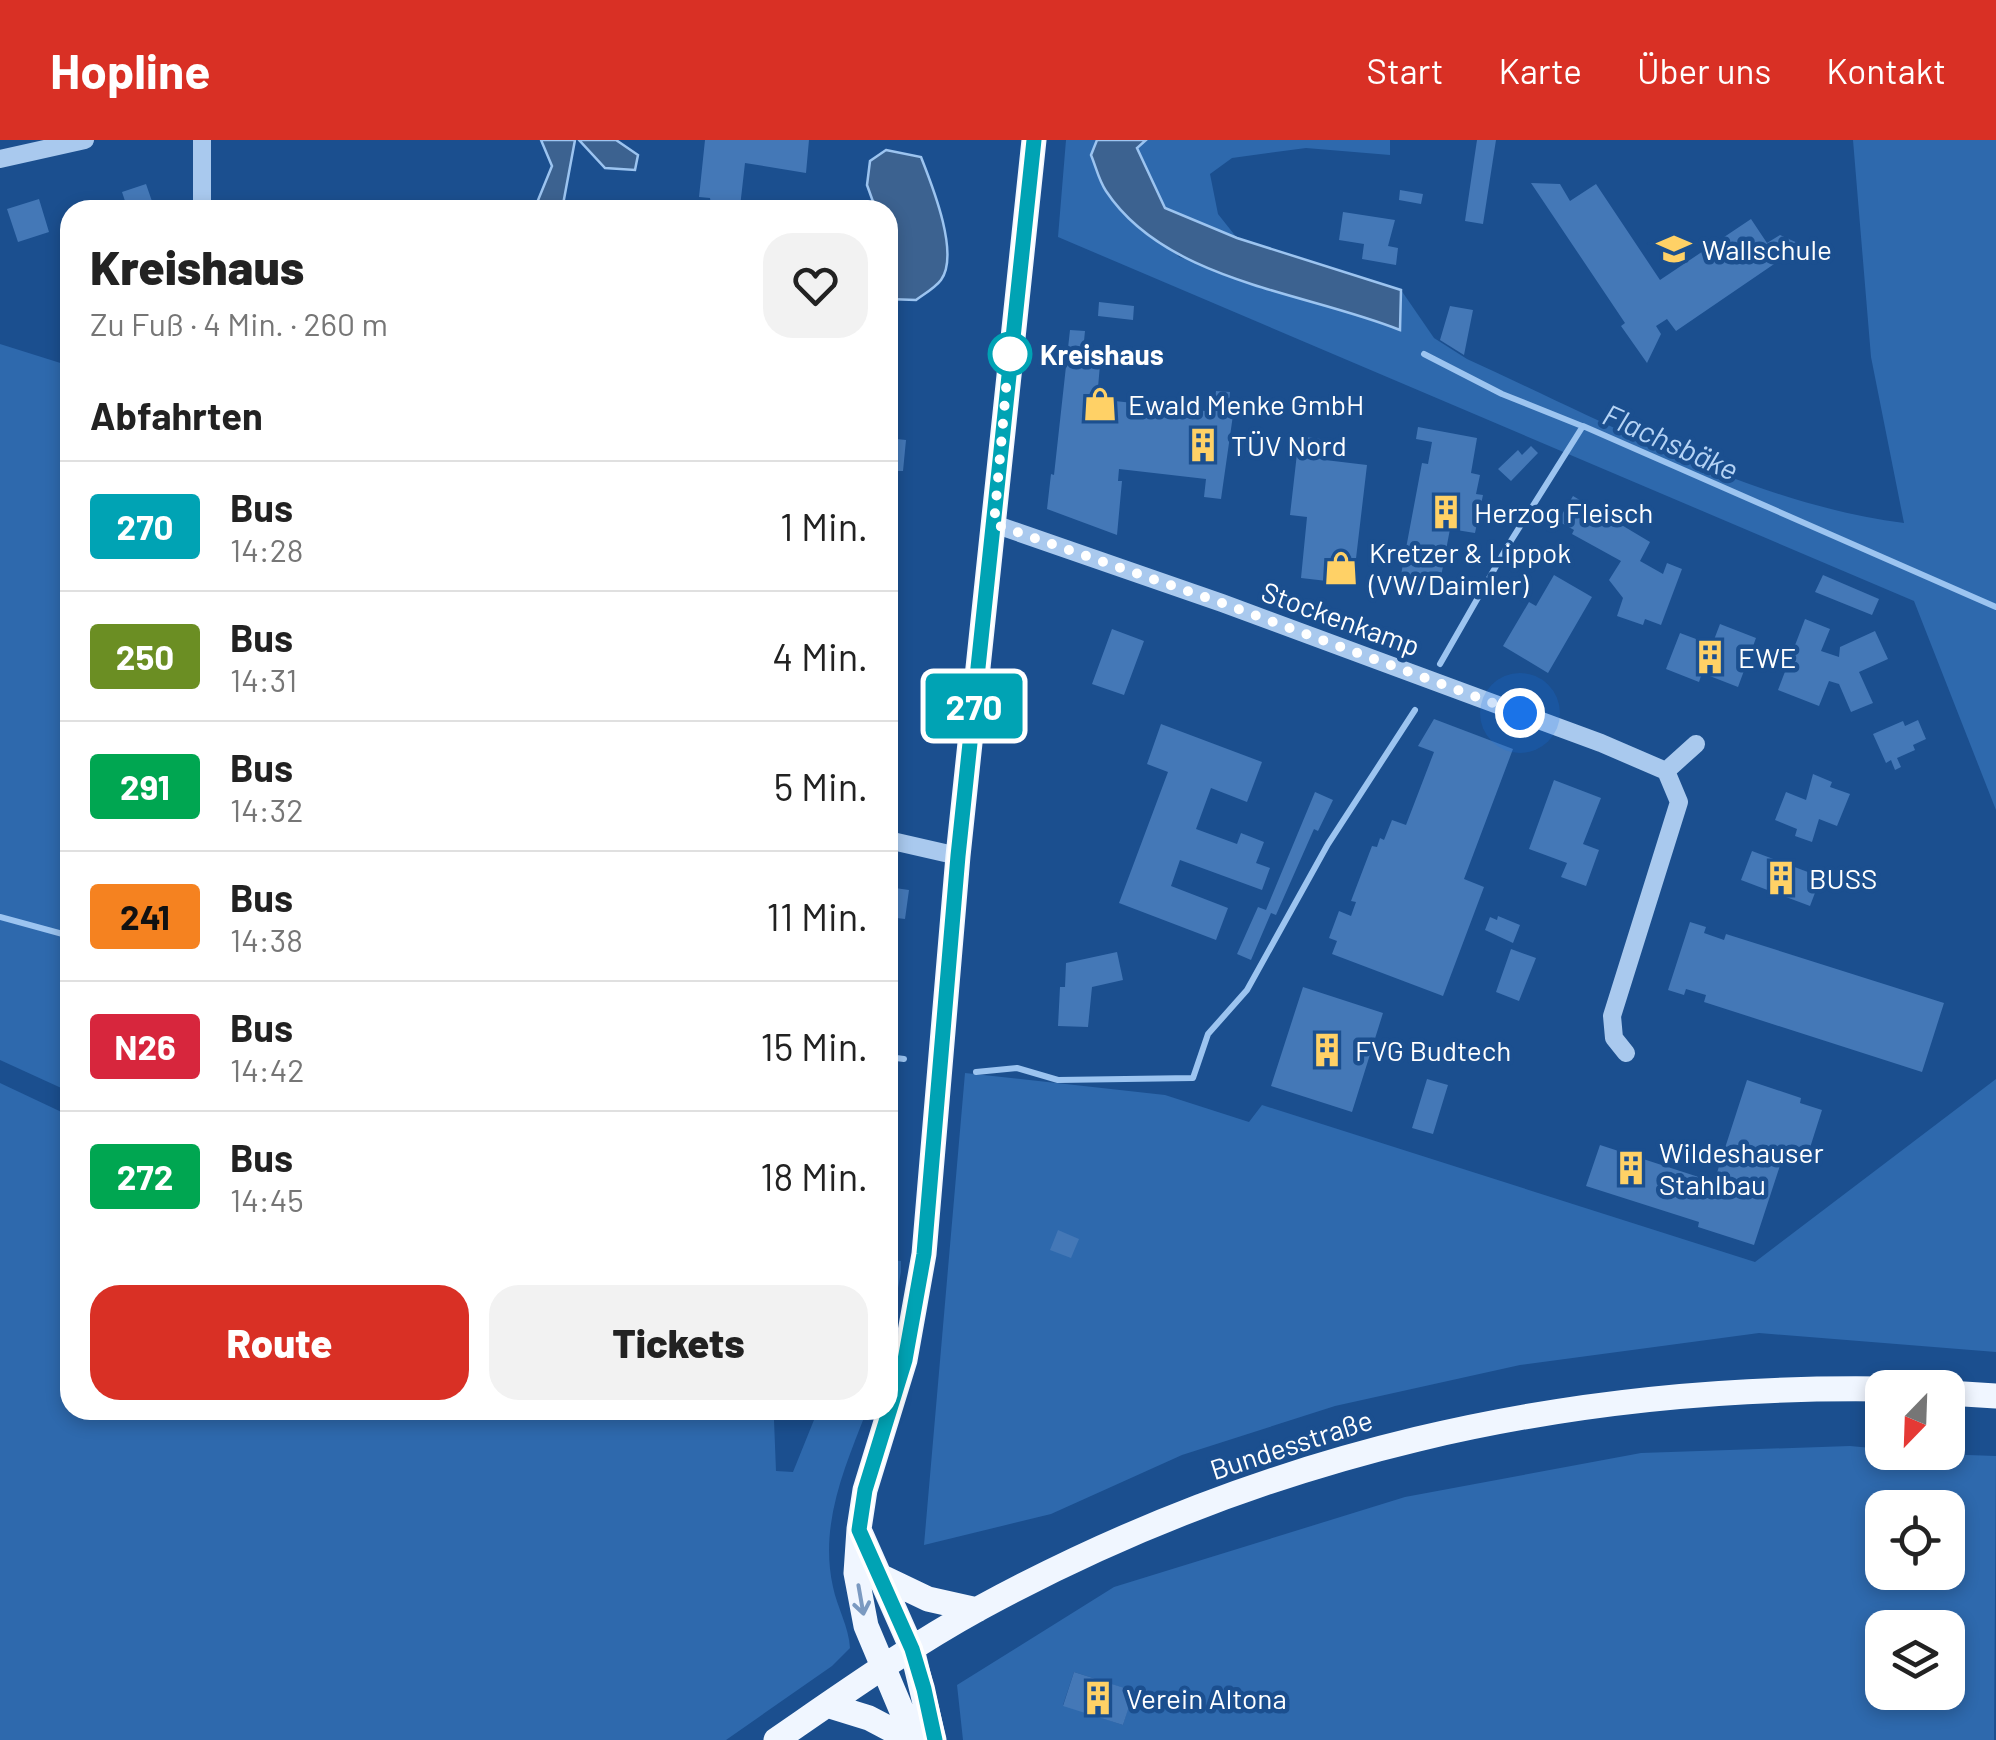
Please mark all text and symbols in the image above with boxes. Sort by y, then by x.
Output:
text: Hopline [50,41,210,99]
text: Start [1366,49,1444,91]
text: Karte [1499,49,1582,91]
text: Über uns [1637,49,1771,91]
text: Kontakt [1826,49,1946,91]
school or university icon: Wallschule [1655,230,1693,268]
place label: Wallschule [1702,232,1832,266]
button: heart [763,233,868,338]
text: Kreishaus [90,237,304,295]
text: Zu Fuß · 4 Min. · 260 m [90,304,388,342]
marker: Kreishaus [989,333,1031,375]
place label: Kreishaus [1040,337,1164,371]
shop icon: Ewald Menke GmbH [1081,385,1119,423]
place label: Ewald Menke GmbH [1128,387,1364,421]
text: Abfahrten [90,392,263,438]
water label: Flachsbäke [1598,395,1744,487]
building icon: TÜV Nord [1184,426,1222,464]
place label: TÜV Nord [1231,428,1347,462]
text: Bus [230,484,293,530]
building icon: Herzog Fleisch [1427,493,1465,531]
place label: Herzog Fleisch [1474,495,1653,529]
text: 1 Min. [780,503,868,549]
text: 270 [117,505,173,547]
text: 14:28 [230,530,304,568]
place label: Kretzer & Lippok (VW/Daimler) [1368,535,1571,601]
shop icon: Kretzer & Lippok (VW/Daimler) [1322,549,1360,587]
street label: Stockenkamp [1257,574,1425,662]
text: Bus [230,614,293,660]
text: 4 Min. [772,633,868,679]
text: 250 [116,635,174,677]
building icon: EWE [1691,638,1729,676]
place label: EWE [1738,640,1796,674]
text: 14:31 [230,660,297,698]
line badge: 270 [916,674,1032,738]
text: 270 [946,685,1002,727]
your location [1495,688,1545,738]
text: Bus [230,744,293,790]
text: 5 Min. [774,763,868,809]
text: 291 [120,765,170,807]
text: 14:32 [230,790,303,828]
building icon: BUSS [1762,859,1800,897]
place label: BUSS [1809,861,1877,895]
text: Bus [230,874,293,920]
text: 11 Min. [767,893,868,939]
text: 241 [120,895,170,937]
text: 14:38 [230,920,303,958]
text: Bus [230,1004,293,1050]
text: 15 Min. [760,1023,868,1069]
text: N26 [114,1025,176,1067]
building icon: FVG Budtech [1308,1031,1346,1069]
place label: FVG Budtech [1355,1033,1511,1067]
text: 14:42 [230,1050,304,1088]
text: Bus [230,1134,293,1180]
place label: Wildeshauser Stahlbau [1659,1135,1824,1201]
building icon: Wildeshauser Stahlbau [1612,1149,1650,1187]
text: 18 Min. [760,1153,868,1199]
text: 272 [117,1155,173,1197]
text: 14:45 [230,1180,304,1218]
button: Route [90,1285,469,1400]
button: Tickets [489,1285,868,1400]
north arrow [1865,1370,1965,1470]
map controls [1865,1370,1965,1710]
street label: Bundesstraße [1206,1402,1376,1486]
button: locate [1865,1490,1965,1590]
one-way arrow [852,1583,871,1615]
button: layers [1865,1610,1965,1710]
building icon: Verein Altona [1079,1679,1117,1717]
place label: Verein Altona [1126,1681,1287,1715]

